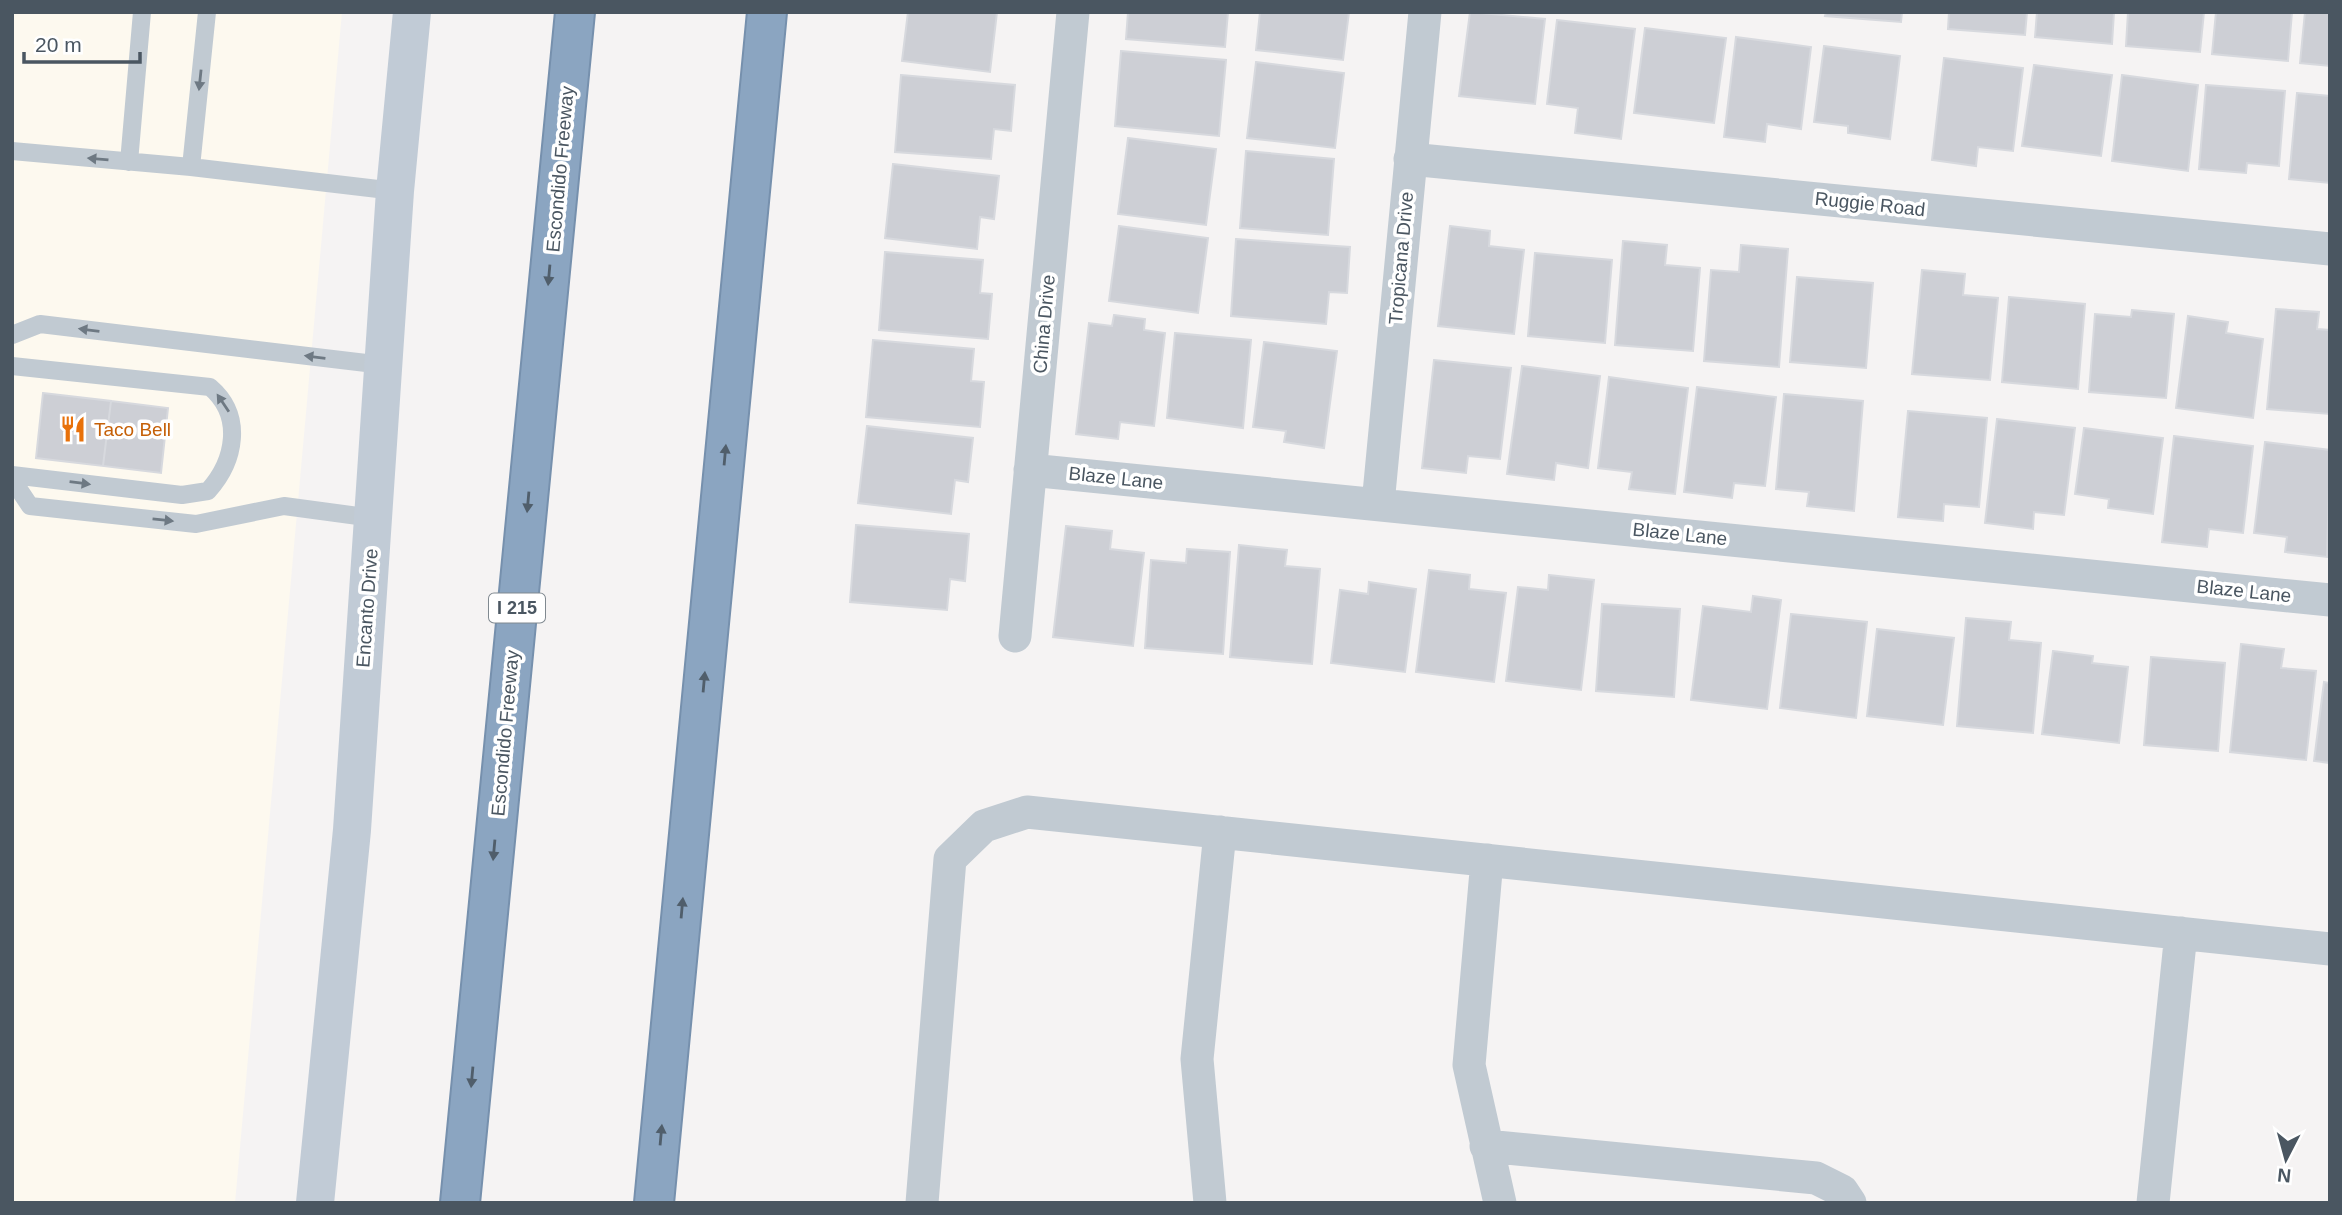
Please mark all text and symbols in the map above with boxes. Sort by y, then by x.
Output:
scale bar [24,21,140,65]
text: 20 m [35,33,82,56]
one-way arrow [194,69,205,91]
street label: Escondido Freeway [542,84,578,253]
one-way arrow [87,153,109,164]
street label: Ruggie Road [1814,188,1926,220]
street label: Tropicana Drive [1385,191,1417,325]
one-way arrow [543,264,554,286]
street label: China Drive [1029,274,1059,374]
one-way arrow [78,324,100,335]
one-way arrow [304,351,326,362]
one-way arrow [216,394,230,412]
restaurant icon: Taco Bell [58,414,88,444]
place label: Taco Bell [94,419,171,440]
one-way arrow [720,444,731,466]
street label: Blaze Lane [1068,463,1164,493]
one-way arrow [69,477,91,488]
one-way arrow [522,491,533,513]
one-way arrow [152,515,174,526]
street label: Blaze Lane [1632,519,1728,549]
street label: Encanto Drive [352,548,382,668]
street label: Blaze Lane [2196,576,2292,606]
road number: I 215 [489,594,545,622]
street label: Escondido Freeway [487,648,523,817]
one-way arrow [699,671,710,693]
one-way arrow [488,839,499,861]
one-way arrow [677,897,688,919]
one-way arrow [466,1066,477,1088]
one-way arrow [656,1124,667,1146]
north arrow [2251,1124,2321,1194]
text: N [2276,1164,2292,1187]

